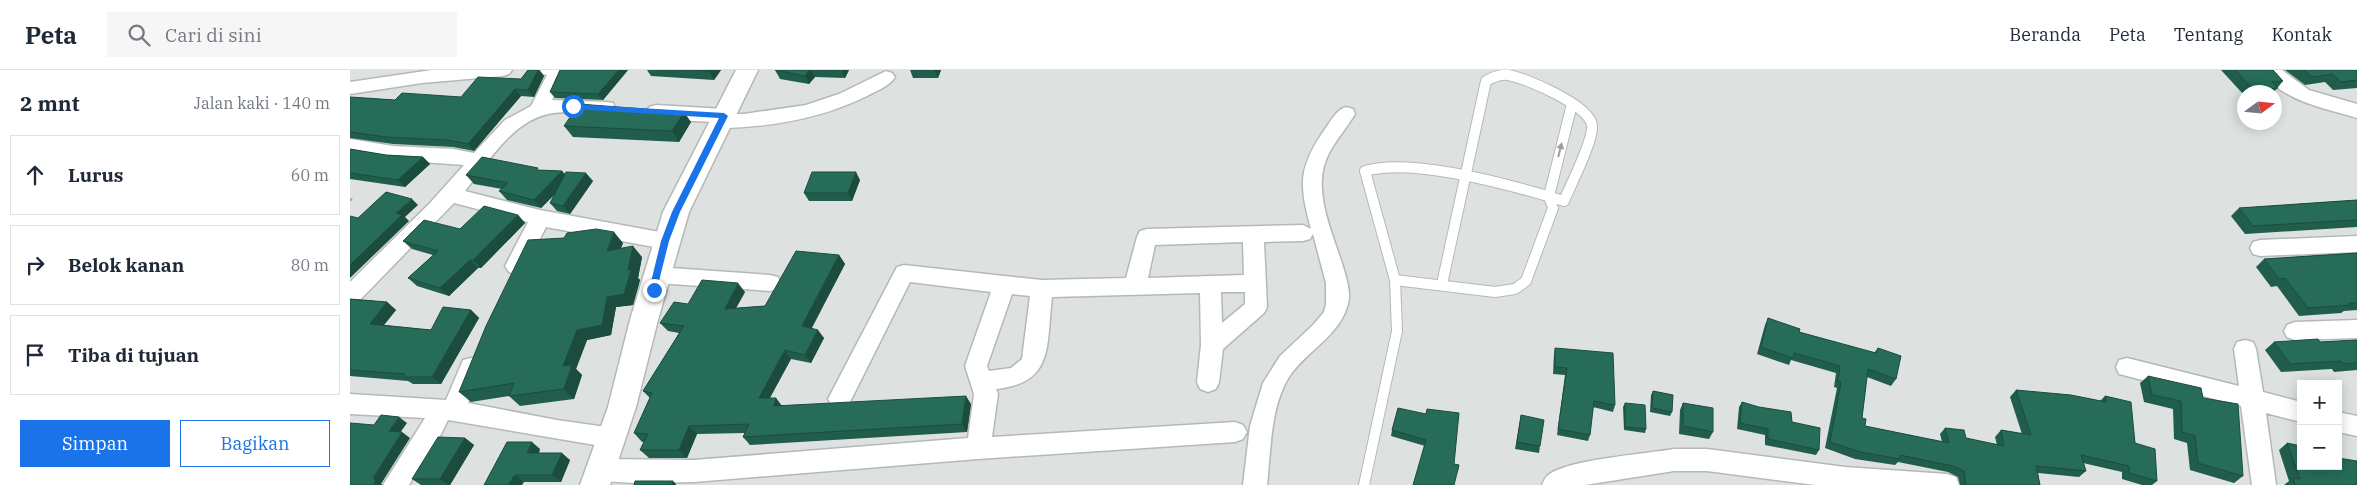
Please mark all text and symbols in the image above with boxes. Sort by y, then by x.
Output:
search box [107,12,457,57]
text: Peta [25,19,77,51]
icon: search [125,21,153,49]
text: Cari di sini [165,23,262,47]
text: Beranda [2009,23,2081,46]
text: Peta [2109,23,2146,46]
text: Tentang [2174,23,2243,46]
text: Kontak [2271,23,2332,46]
north arrow [2237,85,2282,130]
text: 2 mnt [20,89,80,117]
text: Jalan kaki · 140 m [194,93,330,113]
route start [562,95,585,118]
one-way arrow [1556,143,1564,158]
icon: ahead [21,161,49,189]
text: Lurus [68,163,123,187]
text: 60 m [291,165,329,185]
icon: right [21,251,49,279]
text: Belok kanan [68,253,184,277]
text: 80 m [291,255,329,275]
route end [643,279,666,302]
icon: arrive [21,341,49,369]
text: Tiba di tujuan [68,343,199,367]
map controls [2297,380,2342,470]
button: + [2297,380,2342,425]
button: Simpan [20,420,170,467]
button: Bagikan [180,420,330,467]
button: − [2297,425,2342,470]

